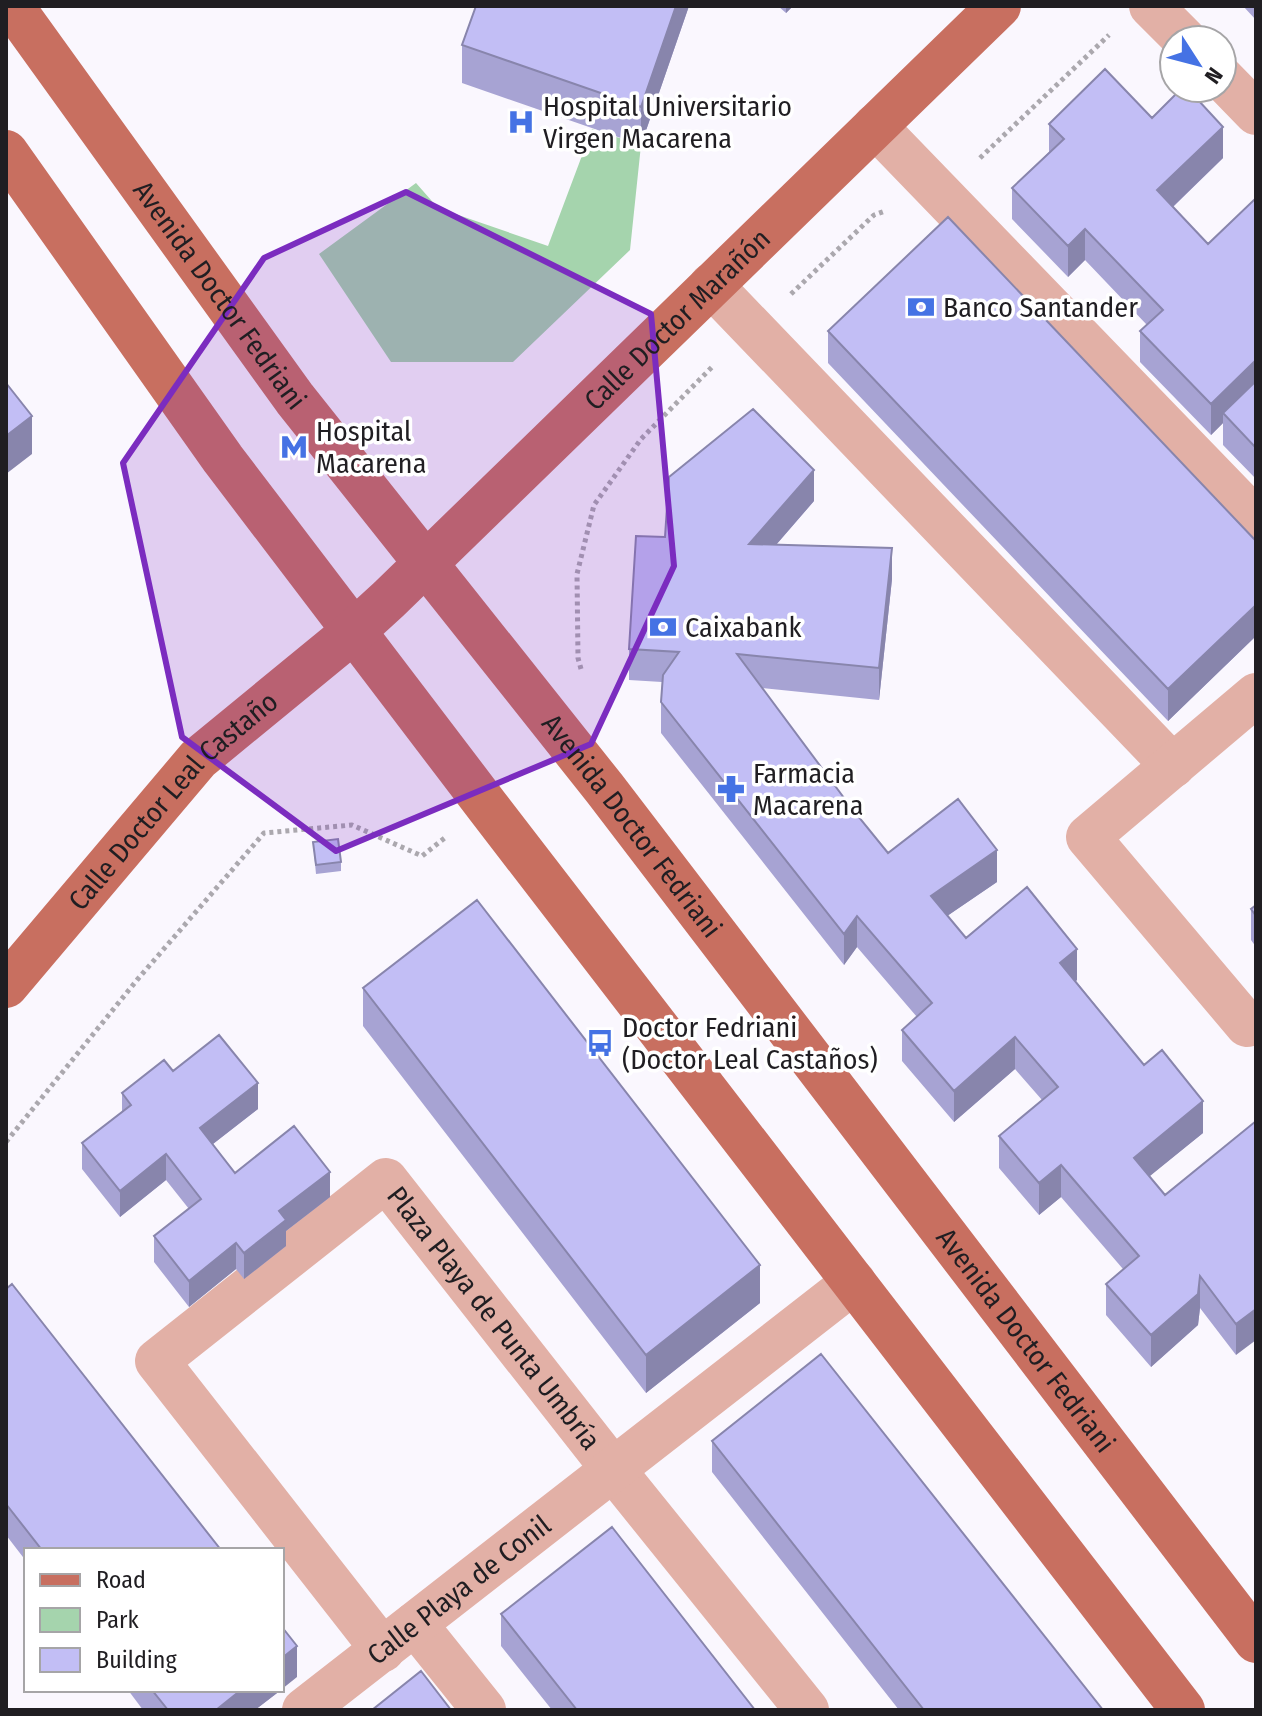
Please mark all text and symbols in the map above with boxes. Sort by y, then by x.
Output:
north arrow [1158,24,1238,104]
text: N [1199,62,1229,89]
place label: Hospital Universitario Virgen Macarena [543,90,792,155]
hospital icon: Hospital Universitario Virgen Macarena [506,107,536,137]
street label: Avenida Doctor Fedriani [126,175,313,416]
street label: Calle Doctor Marañón [578,222,777,417]
place label: Banco Santander [943,291,1138,324]
bank icon: Banco Santander [906,292,936,322]
place label: Hospital Macarena [316,415,426,480]
metro station icon: Hospital Macarena [279,432,309,462]
place label: Caixabank [685,611,802,644]
bank icon: Caixabank [648,612,678,642]
street label: Calle Doctor Leal Castaño [62,685,284,917]
street label: Avenida Doctor Fedriani [535,708,728,944]
place label: Farmacia Macarena [753,757,863,822]
pharmacy icon: Farmacia Macarena [716,774,746,804]
place label: Doctor Fedriani (Doctor Leal Castaños) [622,1011,878,1076]
bus stop icon: Doctor Fedriani (Doctor Leal Castaños) [585,1028,615,1058]
street label: Plaza Playa de Punta Umbría [380,1180,607,1456]
street label: Avenida Doctor Fedriani [930,1222,1122,1459]
street label: Calle Playa de Conil [361,1509,557,1672]
legend [24,1548,284,1692]
text: Road [96,1566,146,1594]
text: Park [96,1606,139,1634]
text: Building [96,1646,178,1674]

